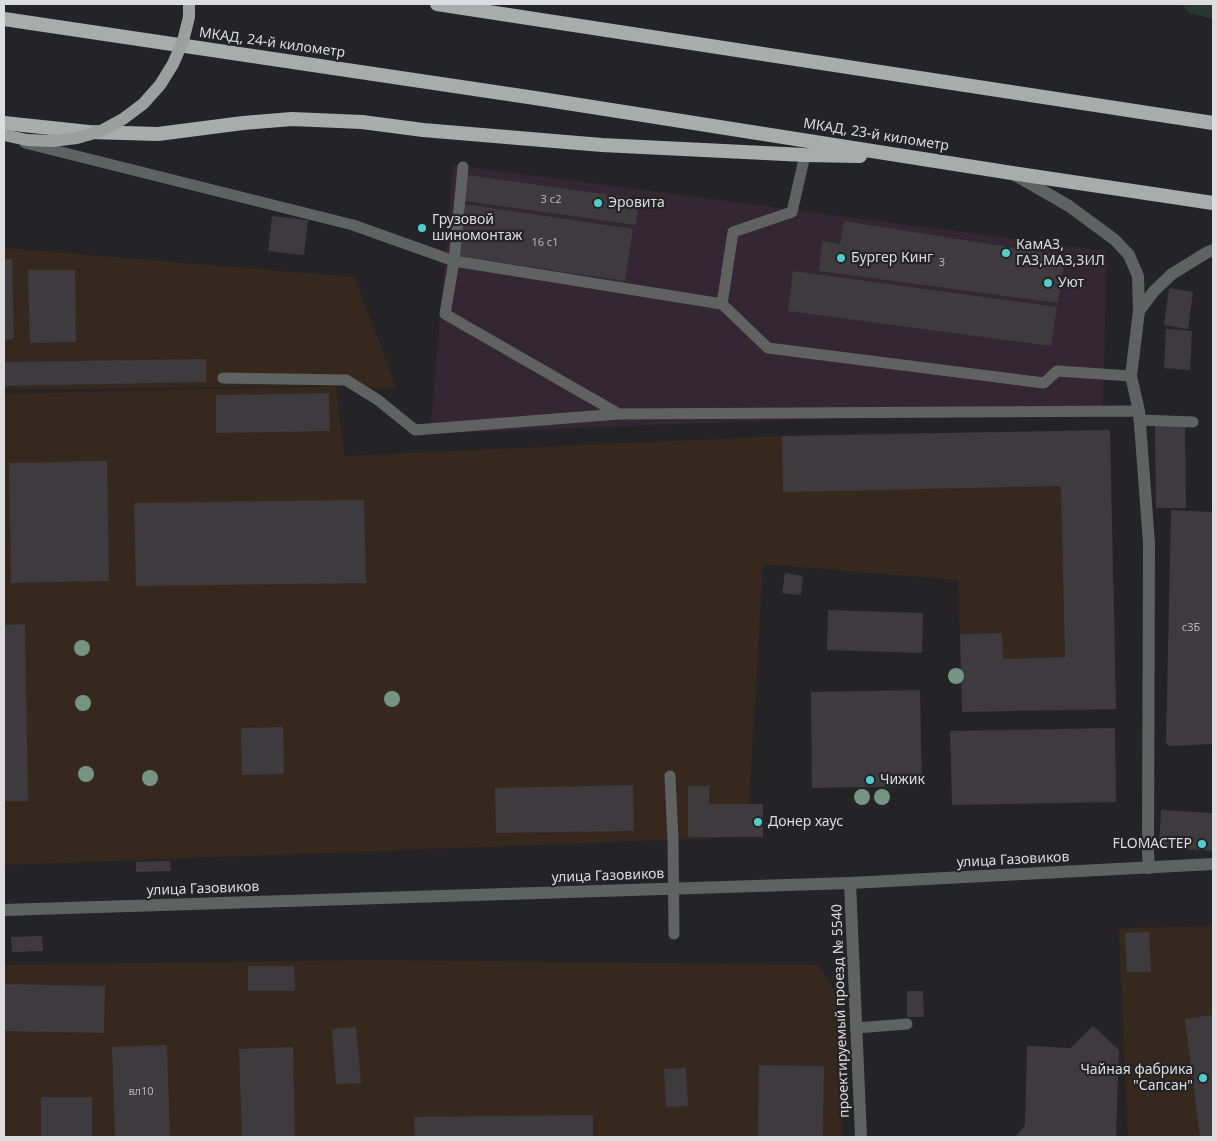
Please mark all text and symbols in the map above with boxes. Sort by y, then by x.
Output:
street label: МКАД, 24-й километр [198,24,346,62]
street label: МКАД, 23-й километр [802,115,950,155]
house number: 3 с2 [541,193,561,207]
place label: Эровита [608,195,665,211]
marker: Эровита [592,197,604,209]
place label: Грузовой шиномонтаж [432,212,522,244]
marker: Грузовой шиномонтаж [416,222,428,234]
house number: 16 с1 [531,236,559,250]
place label: КамАЗ, ГАЗ,МАЗ,ЗИЛ [1016,237,1105,270]
marker: КамАЗ, ГАЗ,МАЗ,ЗИЛ [1000,247,1012,259]
place label: Бургер Кинг [851,250,933,266]
marker: Бургер Кинг [835,252,847,264]
house number: 3 [939,256,945,270]
place label: Уют [1058,275,1084,291]
marker: Уют [1042,277,1054,289]
house number: с3Б [1182,621,1200,635]
place label: Чижик [880,772,925,788]
marker: Чижик [864,774,876,786]
place label: Донер хаус [768,814,843,830]
marker: Донер хаус [752,816,764,828]
place label: FLOМАСТЕР [1112,836,1192,852]
marker: FLOМАСТЕР [1196,838,1208,850]
street label: улица Газовиков [956,849,1070,871]
street label: улица Газовиков [551,866,665,886]
street label: улица Газовиков [146,879,260,899]
street label: проектируемый проезд № 5540 [829,904,853,1118]
place label: Чайная фабрика "Сапсан" [1080,1062,1193,1094]
marker: Чайная фабрика "Сапсан" [1197,1072,1209,1084]
house number: вл10 [128,1085,154,1099]

